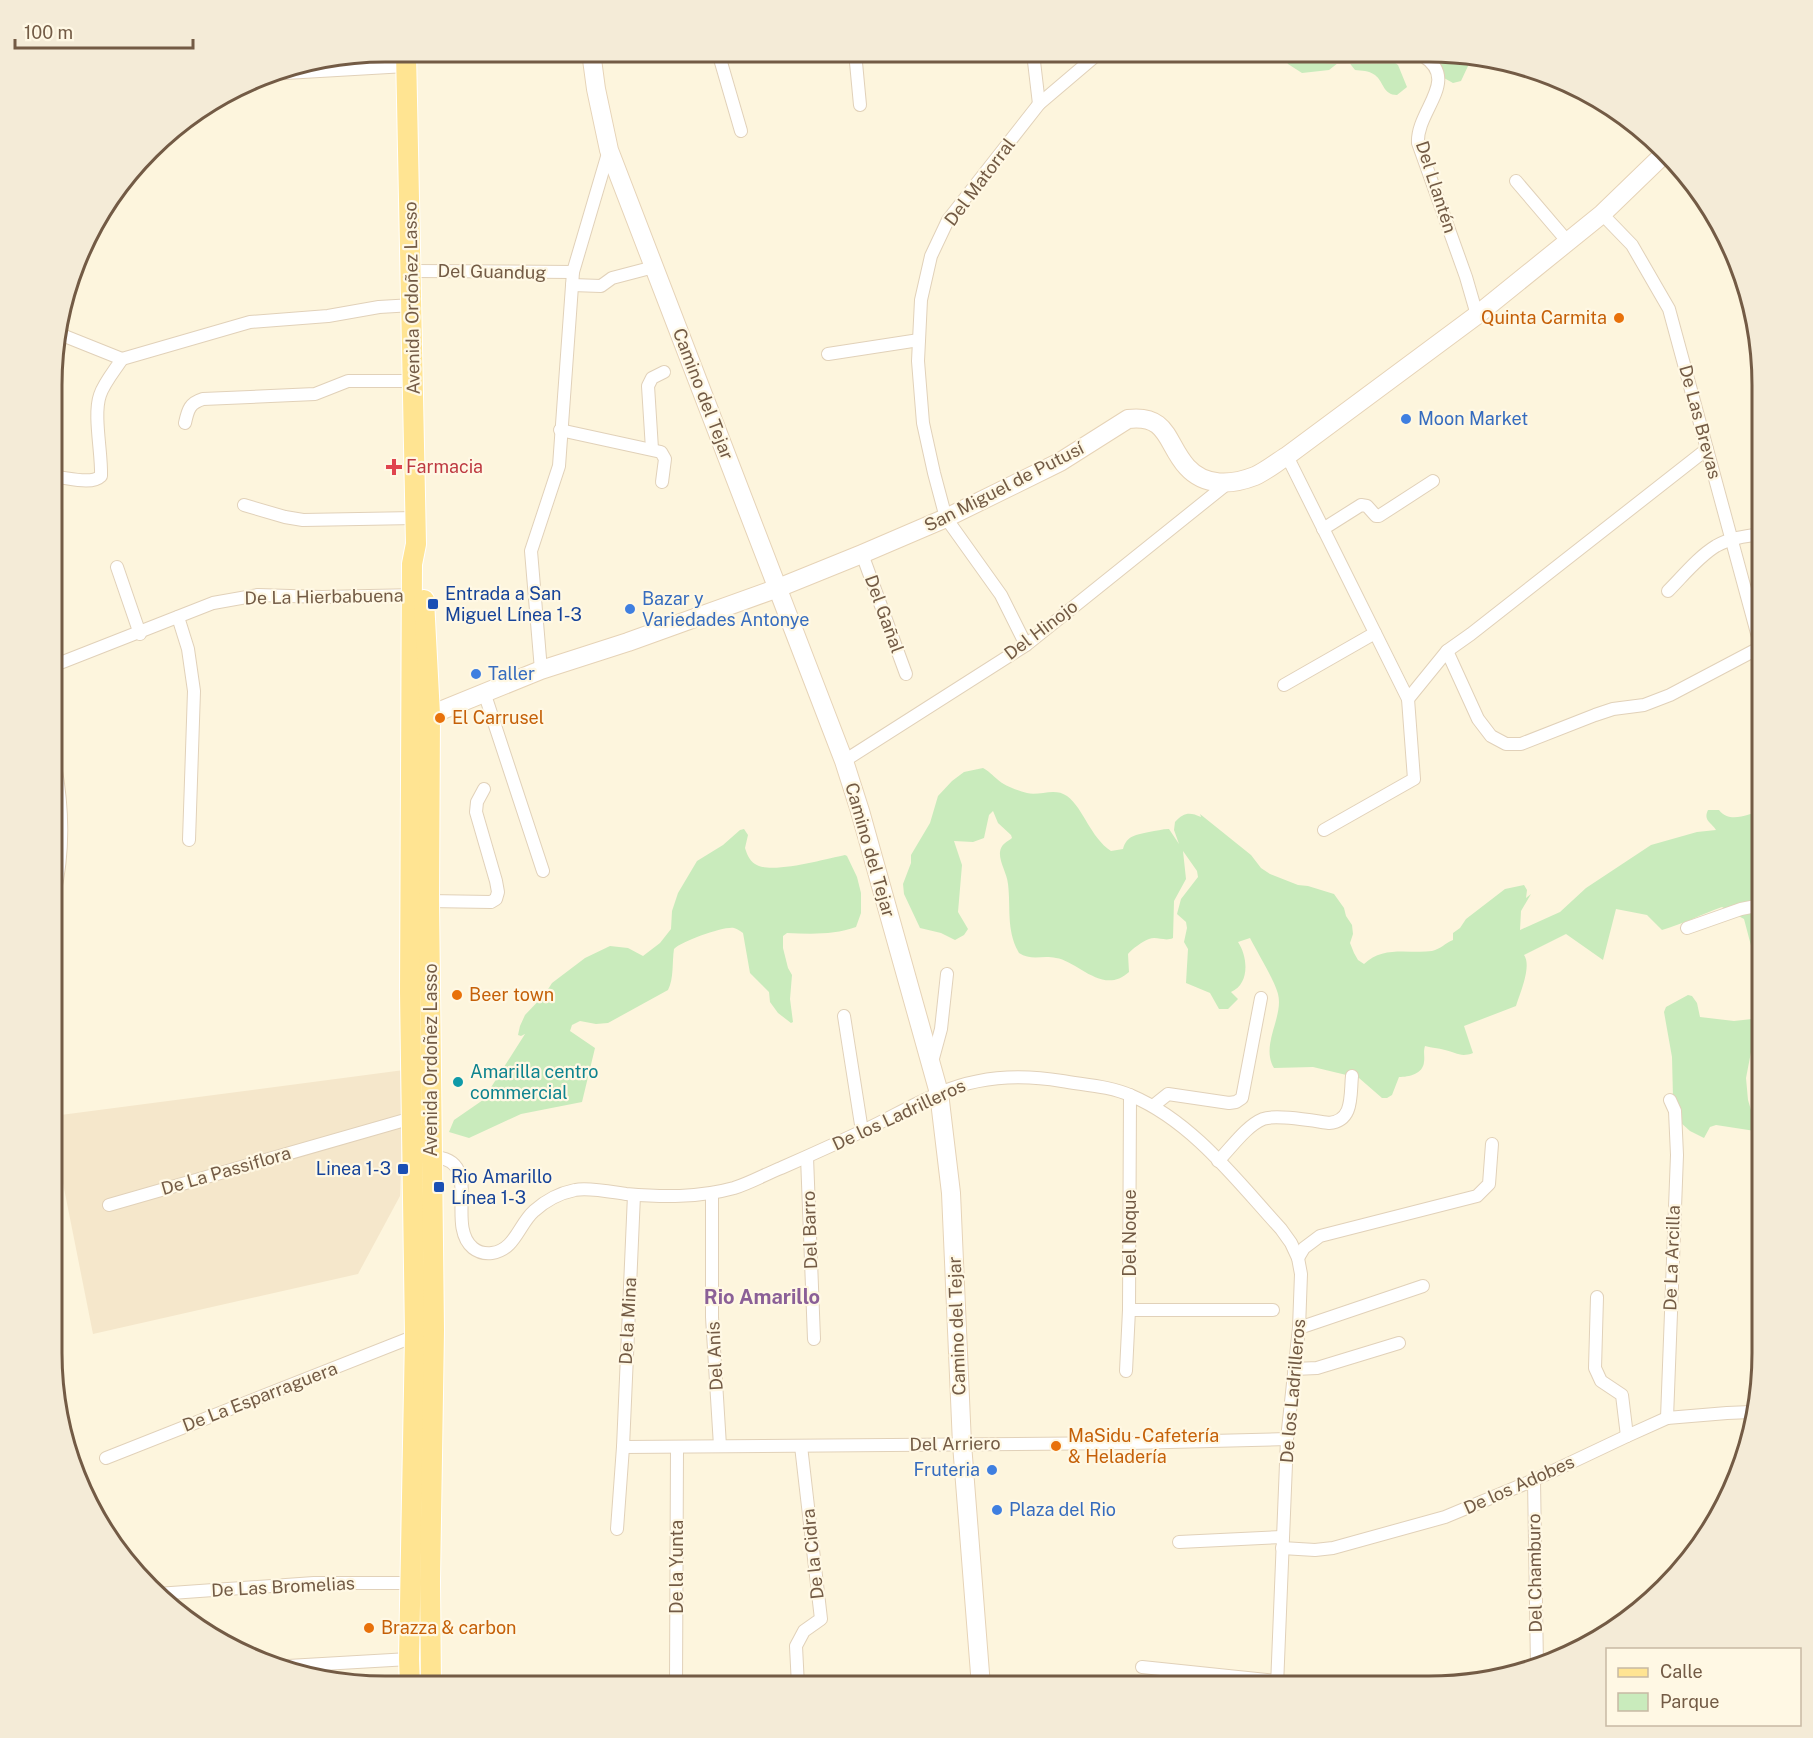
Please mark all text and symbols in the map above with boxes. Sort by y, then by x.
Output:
scale bar [15,12,194,50]
text: 100 m [24,22,73,43]
street label: Del Matorral [940,134,1019,230]
street label: Del Llantén [1412,138,1461,236]
street label: Avenida Ordoñez Lasso [399,201,424,395]
street label: Del Guandug [437,260,547,283]
place label: Quinta Carmita [1481,307,1607,328]
marker: Quinta Carmita [1612,311,1626,325]
street label: Camino del Tejar [669,325,738,462]
street label: De Las Brevas [1675,363,1726,481]
place label: Moon Market [1418,408,1528,429]
marker: Moon Market [1399,412,1413,426]
street label: San Miguel de Putusí [921,437,1088,536]
place label: Farmacia [406,456,483,477]
marker: Farmacia [387,460,401,474]
street label: Del Gañal [861,572,908,656]
place label: Entrada a San Miguel Línea 1-3 [445,583,582,625]
street label: De La Hierbabuena [244,585,404,608]
place label: Bazar y Variedades Antonye [642,588,809,630]
street label: Del Hinojo [1000,595,1081,664]
marker: Entrada a San Miguel Línea 1-3 [426,597,440,611]
marker: Bazar y Variedades Antonye [623,602,637,616]
place label: Taller [488,663,535,684]
marker: Taller [469,667,483,681]
place label: El Carrusel [452,707,544,728]
marker: El Carrusel [433,711,447,725]
street label: Camino del Tejar [841,780,900,920]
street label: Avenida Ordoñez Lasso [420,963,441,1157]
place label: Beer town [469,984,554,1005]
marker: Beer town [450,988,464,1002]
place label: Amarilla centro commercial [470,1061,599,1103]
street label: De los Ladrilleros [829,1074,969,1155]
marker: Amarilla centro commercial [451,1075,465,1089]
street label: De La Passiflora [158,1142,293,1199]
place label: Linea 1-3 [316,1158,391,1179]
marker: Linea 1-3 [396,1162,410,1176]
place label: Rio Amarillo Línea 1-3 [451,1166,552,1208]
marker: Rio Amarillo Línea 1-3 [432,1180,446,1194]
street label: Del Noque [1119,1189,1140,1277]
street label: Del Barro [798,1190,821,1270]
street label: De La Arcilla [1659,1205,1684,1311]
street label: Camino del Tejar [944,1256,969,1396]
street label: De la Mina [615,1277,640,1365]
district label: Rio Amarillo [704,1285,820,1309]
street label: De los Ladrilleros [1276,1318,1309,1464]
street label: Del Anís [702,1321,727,1391]
street label: De La Esparraguera [180,1357,340,1436]
place label: MaSidu - Cafetería & Heladería [1068,1425,1219,1467]
street label: Del Arriero [909,1432,1001,1455]
marker: MaSidu - Cafetería & Heladería [1049,1439,1063,1453]
street label: De los Adobes [1460,1451,1577,1518]
place label: Fruteria [913,1459,980,1480]
marker: Fruteria [985,1463,999,1477]
place label: Plaza del Rio [1009,1499,1116,1520]
marker: Plaza del Rio [990,1503,1004,1517]
street label: De la Cidra [797,1508,828,1600]
street label: Del Chamburo [1523,1513,1546,1633]
street label: De la Yunta [666,1520,687,1614]
street label: De Las Bromelias [211,1572,355,1601]
place label: Brazza & carbon [381,1617,516,1638]
marker: Brazza & carbon [362,1621,376,1635]
legend [1606,1648,1801,1726]
text: Calle [1660,1661,1703,1682]
text: Parque [1660,1691,1720,1712]

